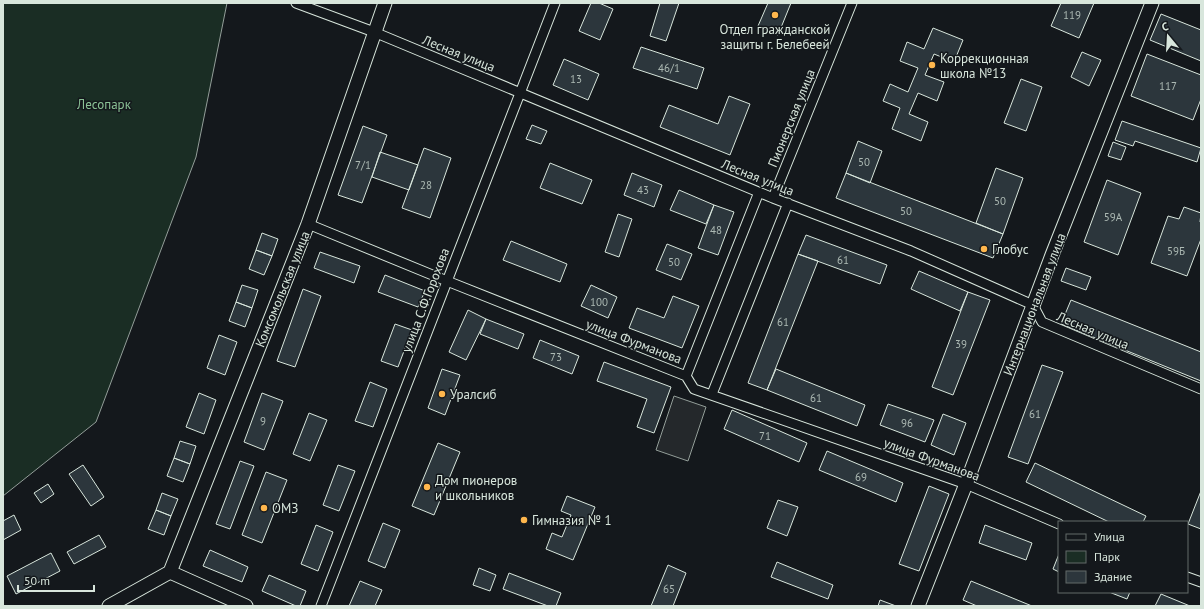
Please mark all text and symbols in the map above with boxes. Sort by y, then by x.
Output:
house number: 119 [1063,8,1081,22]
marker: Отдел гражданской защиты г. Белебеей [770,10,780,20]
north arrow [1148,16,1188,56]
text: С [1160,19,1170,34]
place label: Отдел гражданской защиты г. Белебеей [720,21,830,53]
street label: Лесная улица [419,31,498,76]
place label: Коррекционная школа №13 [940,50,1029,82]
marker: Коррекционная школа №13 [927,60,937,70]
house number: 46/1 [658,61,680,75]
street label: Пионерская улица [764,67,819,170]
house number: 13 [570,72,582,86]
house number: 117 [1159,79,1177,93]
park label: Лесопарк [76,96,132,113]
street label: Лесная улица [718,155,797,200]
house number: 50 [858,155,870,169]
house number: 7/1 [355,158,371,172]
house number: 28 [420,178,432,192]
house number: 43 [637,183,649,197]
house number: 50 [994,194,1006,208]
house number: 50 [900,204,912,218]
house number: 59А [1104,210,1123,224]
house number: 48 [710,223,722,237]
street label: Комсомольская улица [251,229,314,350]
street label: Интернациональная улица [999,230,1070,378]
place label: Глобус [992,241,1029,258]
marker: Глобус [979,244,989,254]
house number: 59Б [1167,244,1185,258]
street label: улица С.Ф.Горохова [398,246,453,355]
house number: 61 [837,253,849,267]
house number: 50 [668,255,680,269]
house number: 100 [590,295,608,309]
street label: Лесная улица [1053,307,1131,353]
street label: улица Фурманова [583,315,684,368]
house number: 61 [777,315,789,329]
house number: 39 [955,337,967,351]
house number: 73 [550,350,562,364]
place label: Уралсиб [450,386,496,403]
marker: Уралсиб [437,389,447,399]
house number: 61 [810,391,822,405]
house number: 61 [1029,407,1041,421]
house number: 9 [260,414,266,428]
house number: 96 [901,416,913,430]
house number: 71 [759,429,771,443]
street label: улица Фурманова [881,434,982,485]
house number: 69 [855,470,867,484]
place label: Дом пионеров и школьников [435,472,517,504]
marker: Дом пионеров и школьников [422,482,432,492]
place label: ОМЗ [272,500,298,517]
marker: ОМЗ [259,503,269,513]
place label: Гимназия № 1 [532,512,612,529]
marker: Гимназия № 1 [519,515,529,525]
legend [1058,521,1188,593]
text: Улица [1094,529,1125,544]
text: Парк [1094,549,1120,564]
scale bar [18,567,94,593]
text: Здание [1094,569,1132,584]
text: 50 m [24,573,50,588]
house number: 65 [663,582,675,596]

